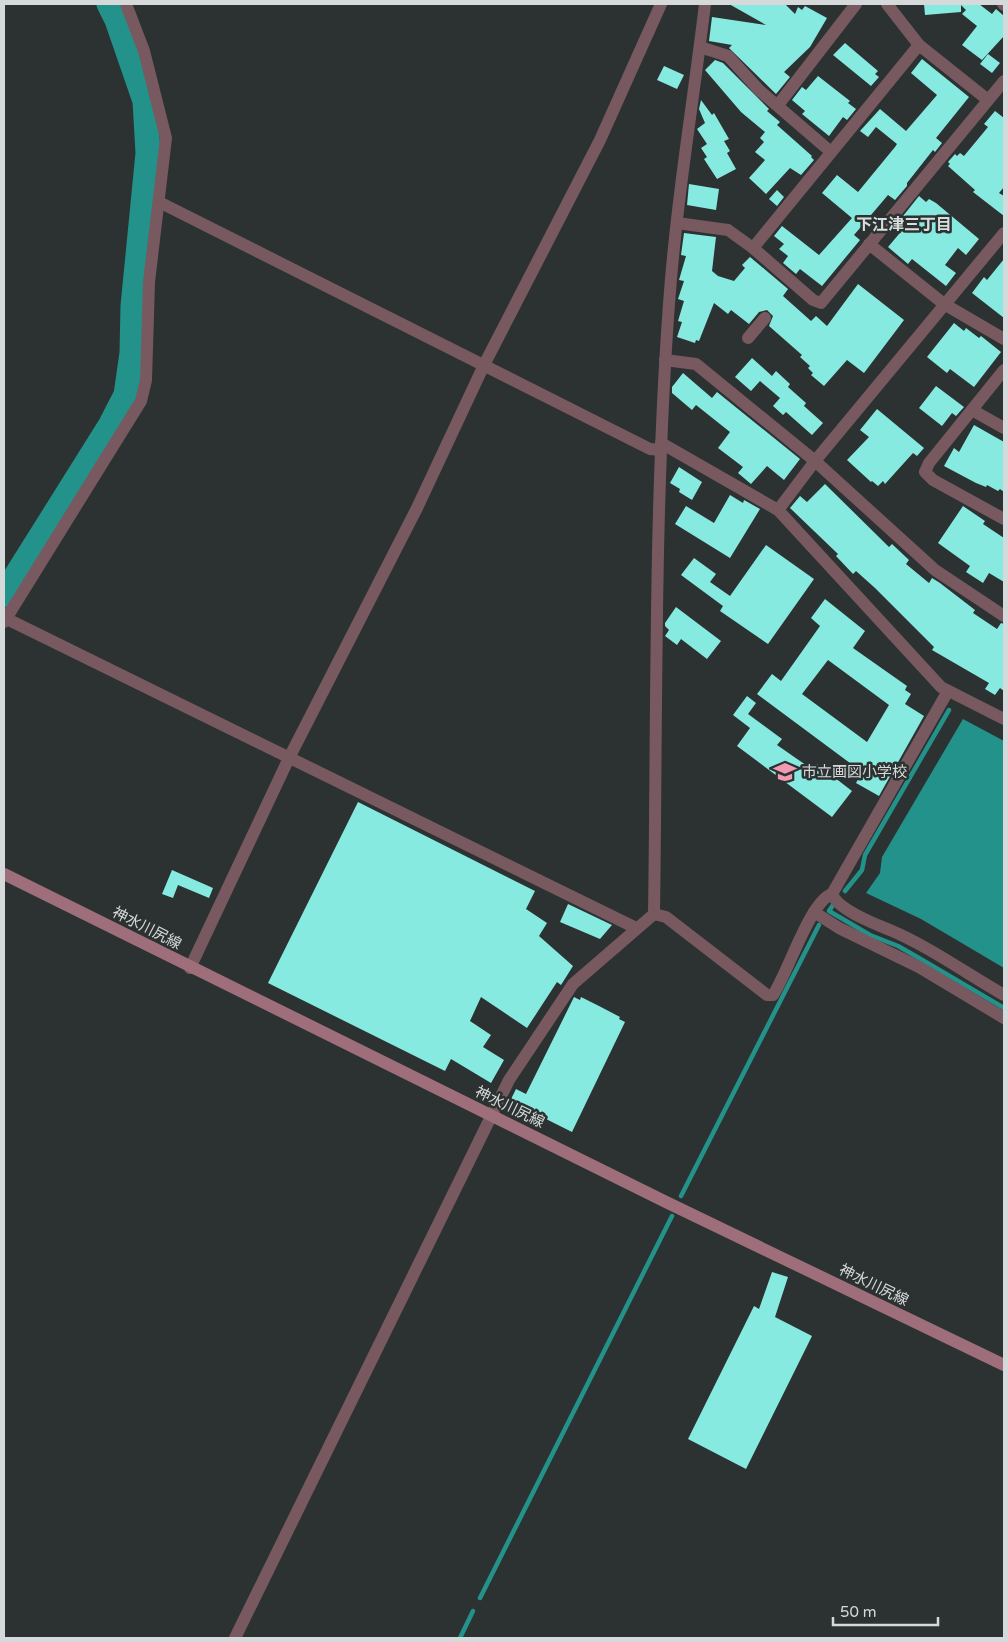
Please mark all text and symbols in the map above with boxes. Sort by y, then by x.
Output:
district label: 下江津三丁目 [856,215,952,235]
school or university icon: 市立画図小学校 [772,759,798,785]
place label: 市立画図小学校 [802,763,907,781]
street label: 神水川尻線 [109,903,185,953]
street label: 神水川尻線 [472,1082,548,1132]
street label: 神水川尻線 [836,1260,912,1310]
scale bar [833,1594,938,1626]
text: 50 m [840,1603,877,1621]

